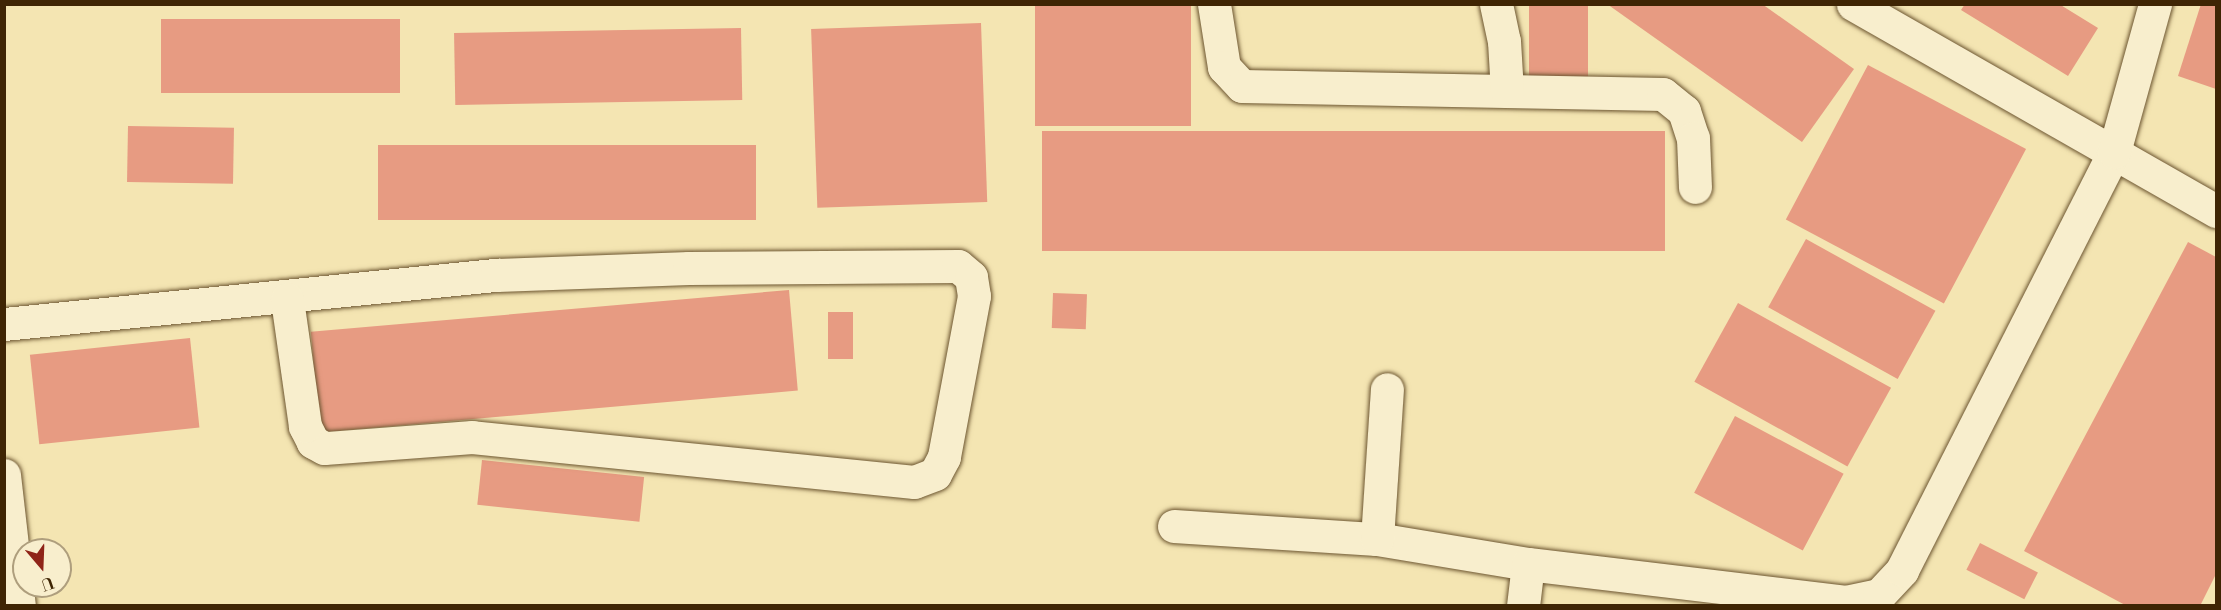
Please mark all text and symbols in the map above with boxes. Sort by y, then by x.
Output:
north arrow [12,538,72,598]
text: U [38,572,56,595]

